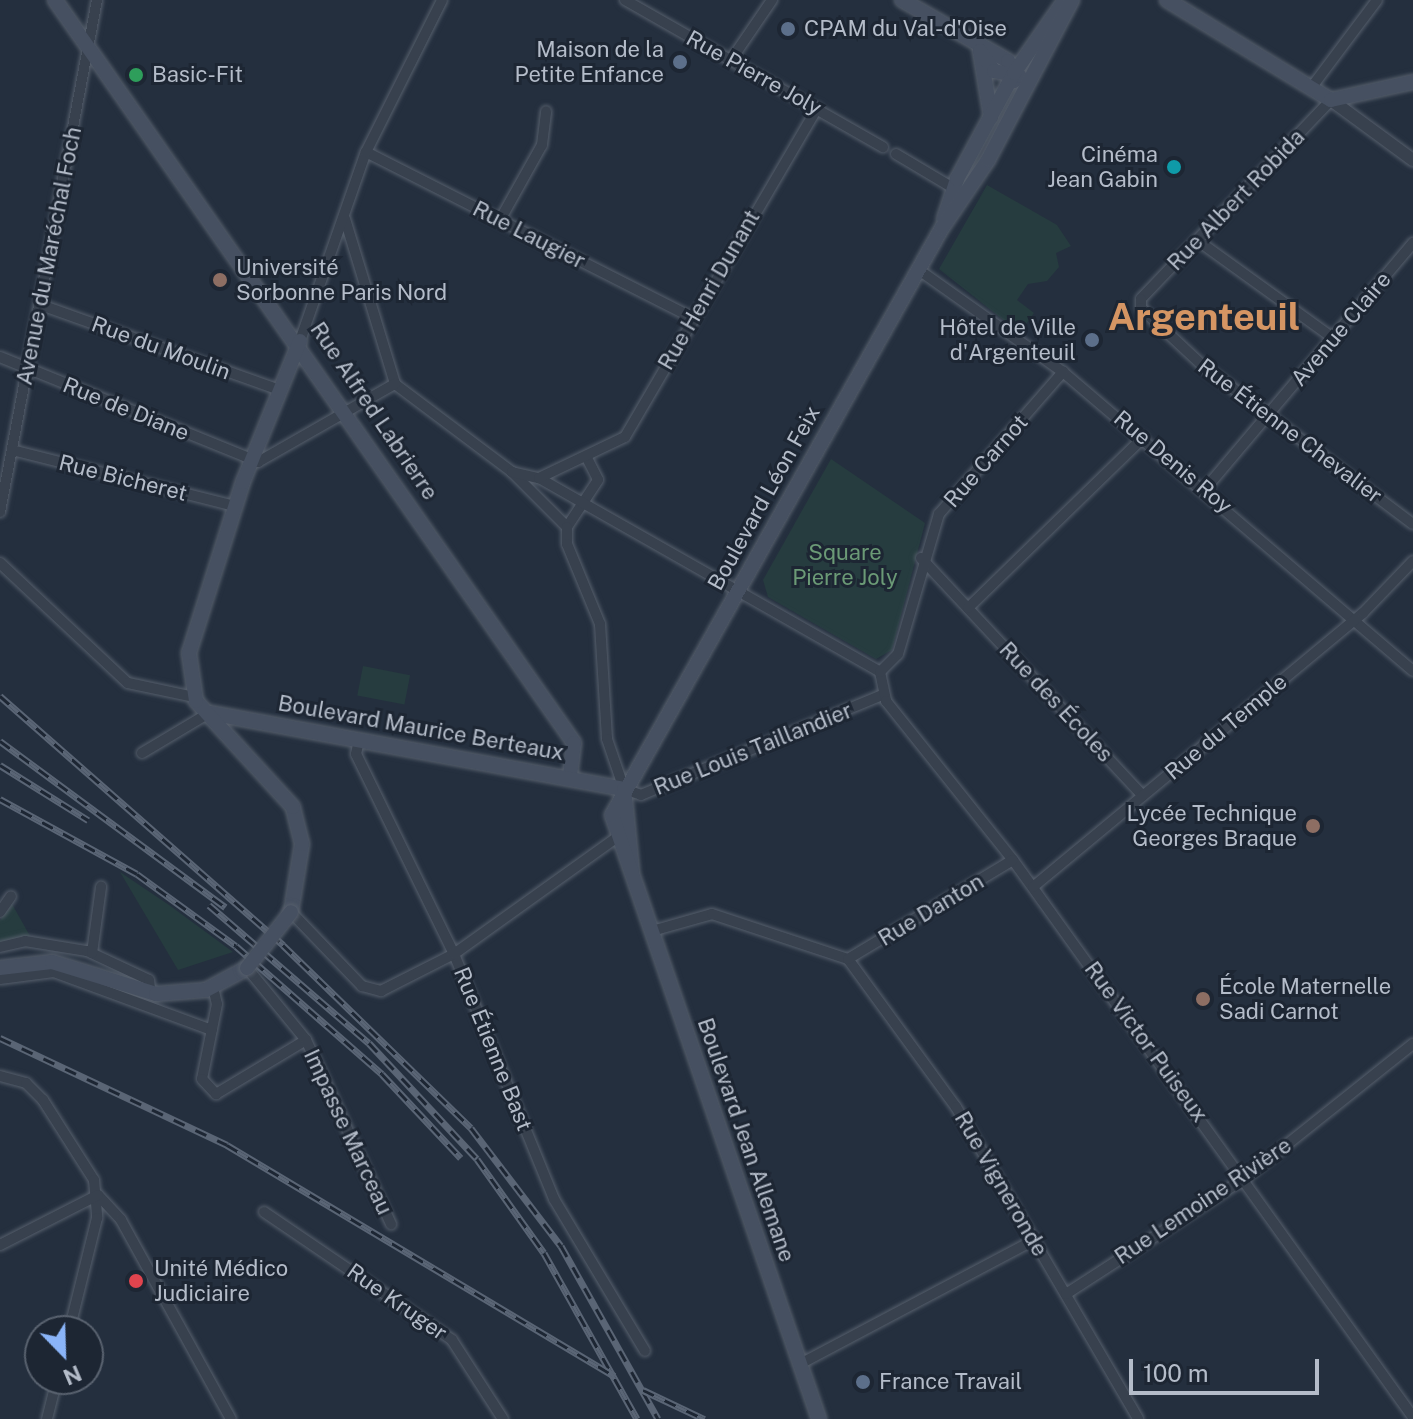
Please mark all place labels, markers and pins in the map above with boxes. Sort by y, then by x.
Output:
place label: CPAM du Val-d'Oise [804,16,1008,42]
marker: CPAM du Val-d'Oise [779,20,797,38]
place label: Maison de la Petite Enfance [514,36,664,88]
marker: Maison de la Petite Enfance [671,53,689,71]
place label: Basic-Fit [152,62,243,88]
marker: Basic-Fit [127,66,145,84]
place label: Cinéma Jean Gabin [1047,141,1158,192]
marker: Cinéma Jean Gabin [1165,158,1183,176]
place label: Université Sorbonne Paris Nord [236,254,447,306]
marker: Université Sorbonne Paris Nord [211,271,229,289]
place label: Hôtel de Ville d'Argenteuil [938,314,1076,366]
marker: Hôtel de Ville d'Argenteuil [1083,331,1101,349]
place label: Lycée Technique Georges Braque [1126,800,1297,852]
marker: Lycée Technique Georges Braque [1304,817,1322,835]
place label: École Maternelle Sadi Carnot [1219,973,1391,1024]
marker: École Maternelle Sadi Carnot [1194,990,1212,1008]
place label: Unité Médico Judiciaire [154,1255,288,1306]
marker: Unité Médico Judiciaire [125,1270,147,1292]
place label: France Travail [879,1369,1022,1395]
marker: France Travail [854,1373,872,1391]

